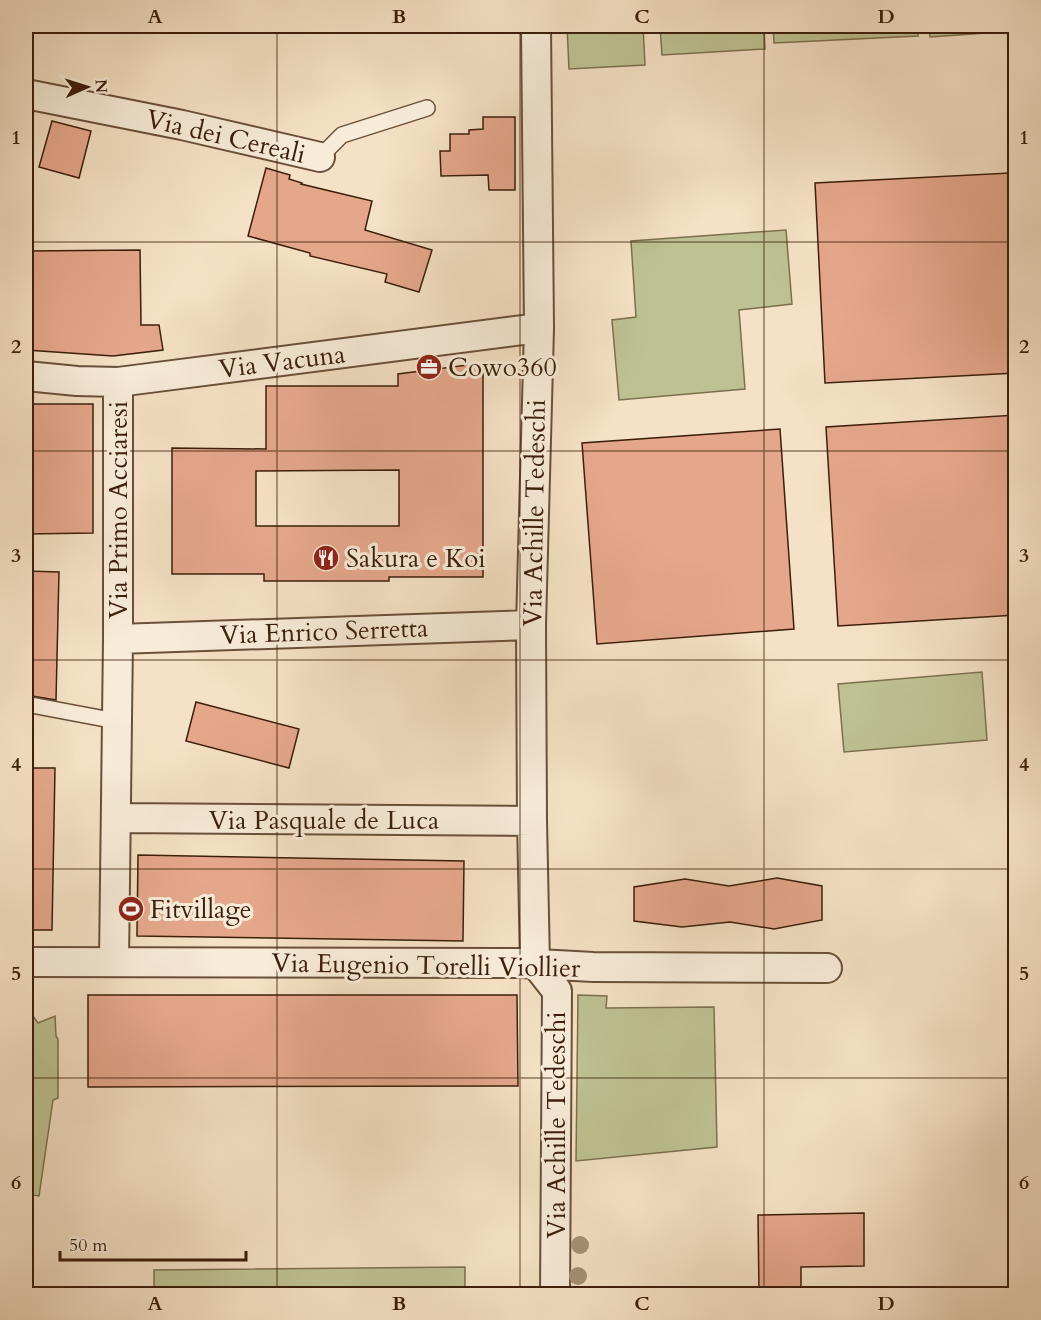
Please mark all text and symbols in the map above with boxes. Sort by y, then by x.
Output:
text: A [147,3,163,30]
text: B [392,3,406,30]
text: C [634,3,650,30]
text: D [877,3,895,30]
north arrow [57,57,117,117]
text: N [90,79,112,94]
street label: Via dei Cereali [143,101,309,172]
text: 1 [11,124,21,151]
text: 1 [1019,124,1029,151]
text: 2 [11,333,21,360]
text: 2 [1019,333,1029,360]
street label: Via Vacuna [217,336,347,387]
place label: Cowo360 [448,350,557,385]
office icon: Cowo360 [414,352,444,382]
street label: Via Achille Tedeschi [515,399,554,627]
street label: Via Primo Acciaresi [101,401,136,619]
place label: Sakura e Koi [346,541,486,576]
text: 3 [11,542,21,569]
text: 3 [1019,542,1029,569]
restaurant icon: Sakura e Koi [311,543,341,573]
street label: Via Enrico Serretta [219,610,429,653]
text: 4 [11,751,21,778]
text: 4 [1019,751,1029,778]
street label: Via Pasquale de Luca [209,803,439,838]
place label: Fitvillage [150,892,252,927]
sports icon: Fitvillage [116,894,146,924]
street label: Via Eugenio Torelli Viollier [271,945,581,986]
text: 5 [11,960,21,987]
text: 5 [1019,960,1029,987]
street label: Via Achille Tedeschi [539,1011,574,1239]
text: 6 [11,1169,21,1196]
text: 6 [1019,1169,1029,1196]
scale bar [60,1224,246,1262]
text: 50 m [69,1233,108,1258]
text: A [147,1290,163,1317]
text: B [392,1290,406,1317]
text: C [634,1290,650,1317]
text: D [877,1290,895,1317]

